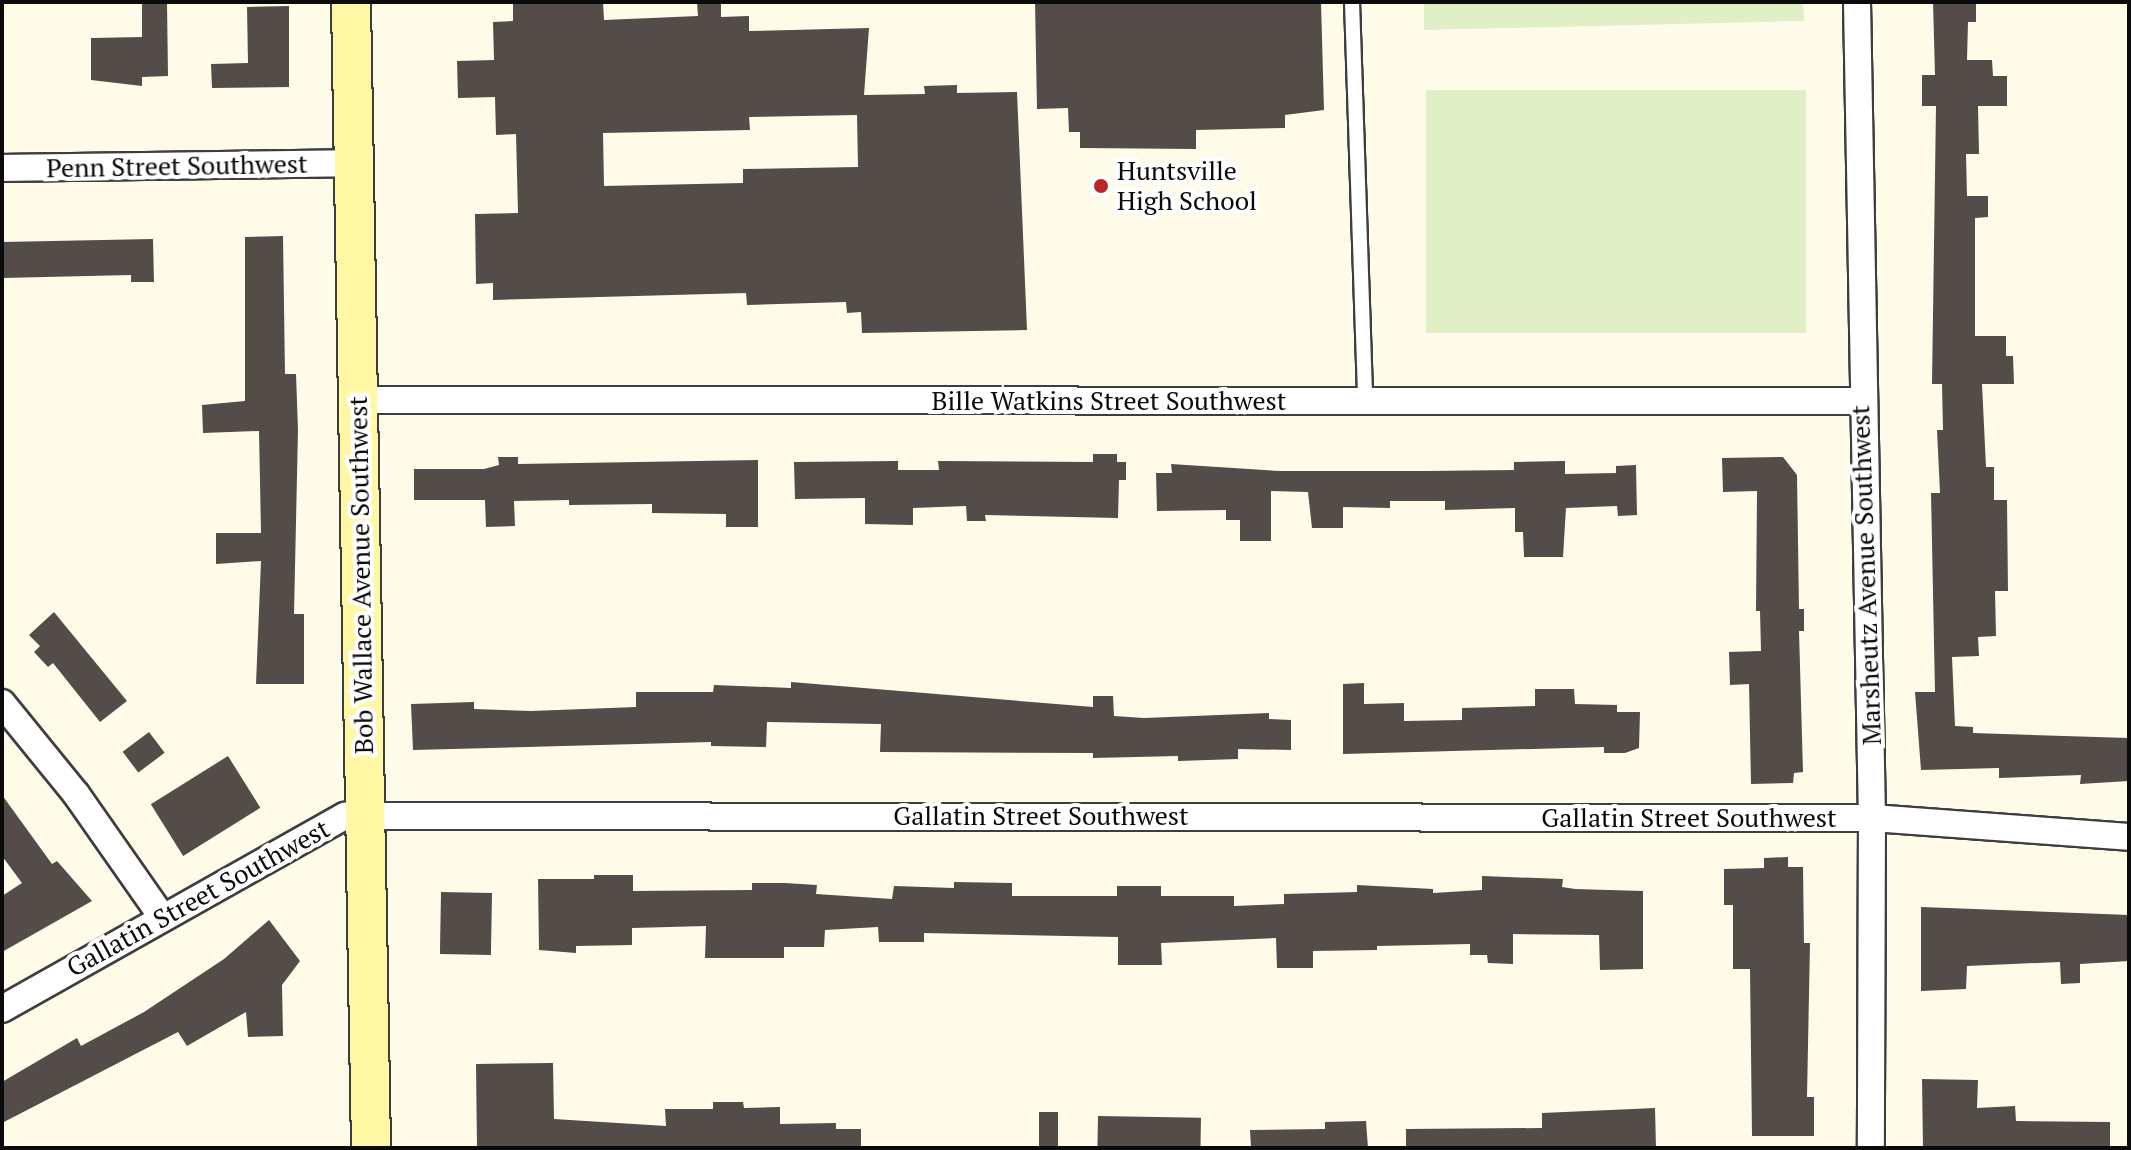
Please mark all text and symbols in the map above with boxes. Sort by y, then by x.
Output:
street label: Penn Street Southwest [46,148,308,184]
place label: Huntsville High School [1117,155,1257,216]
marker: Huntsville High School [1092,177,1110,195]
street label: Bille Watkins Street Southwest [932,385,1286,417]
street label: Bob Wallace Avenue Southwest [342,395,380,755]
street label: Marsheutz Avenue Southwest [1844,404,1888,746]
street label: Gallatin Street Southwest [893,800,1189,832]
street label: Gallatin Street Southwest [1541,802,1837,834]
street label: Gallatin Street Southwest [61,813,335,983]

